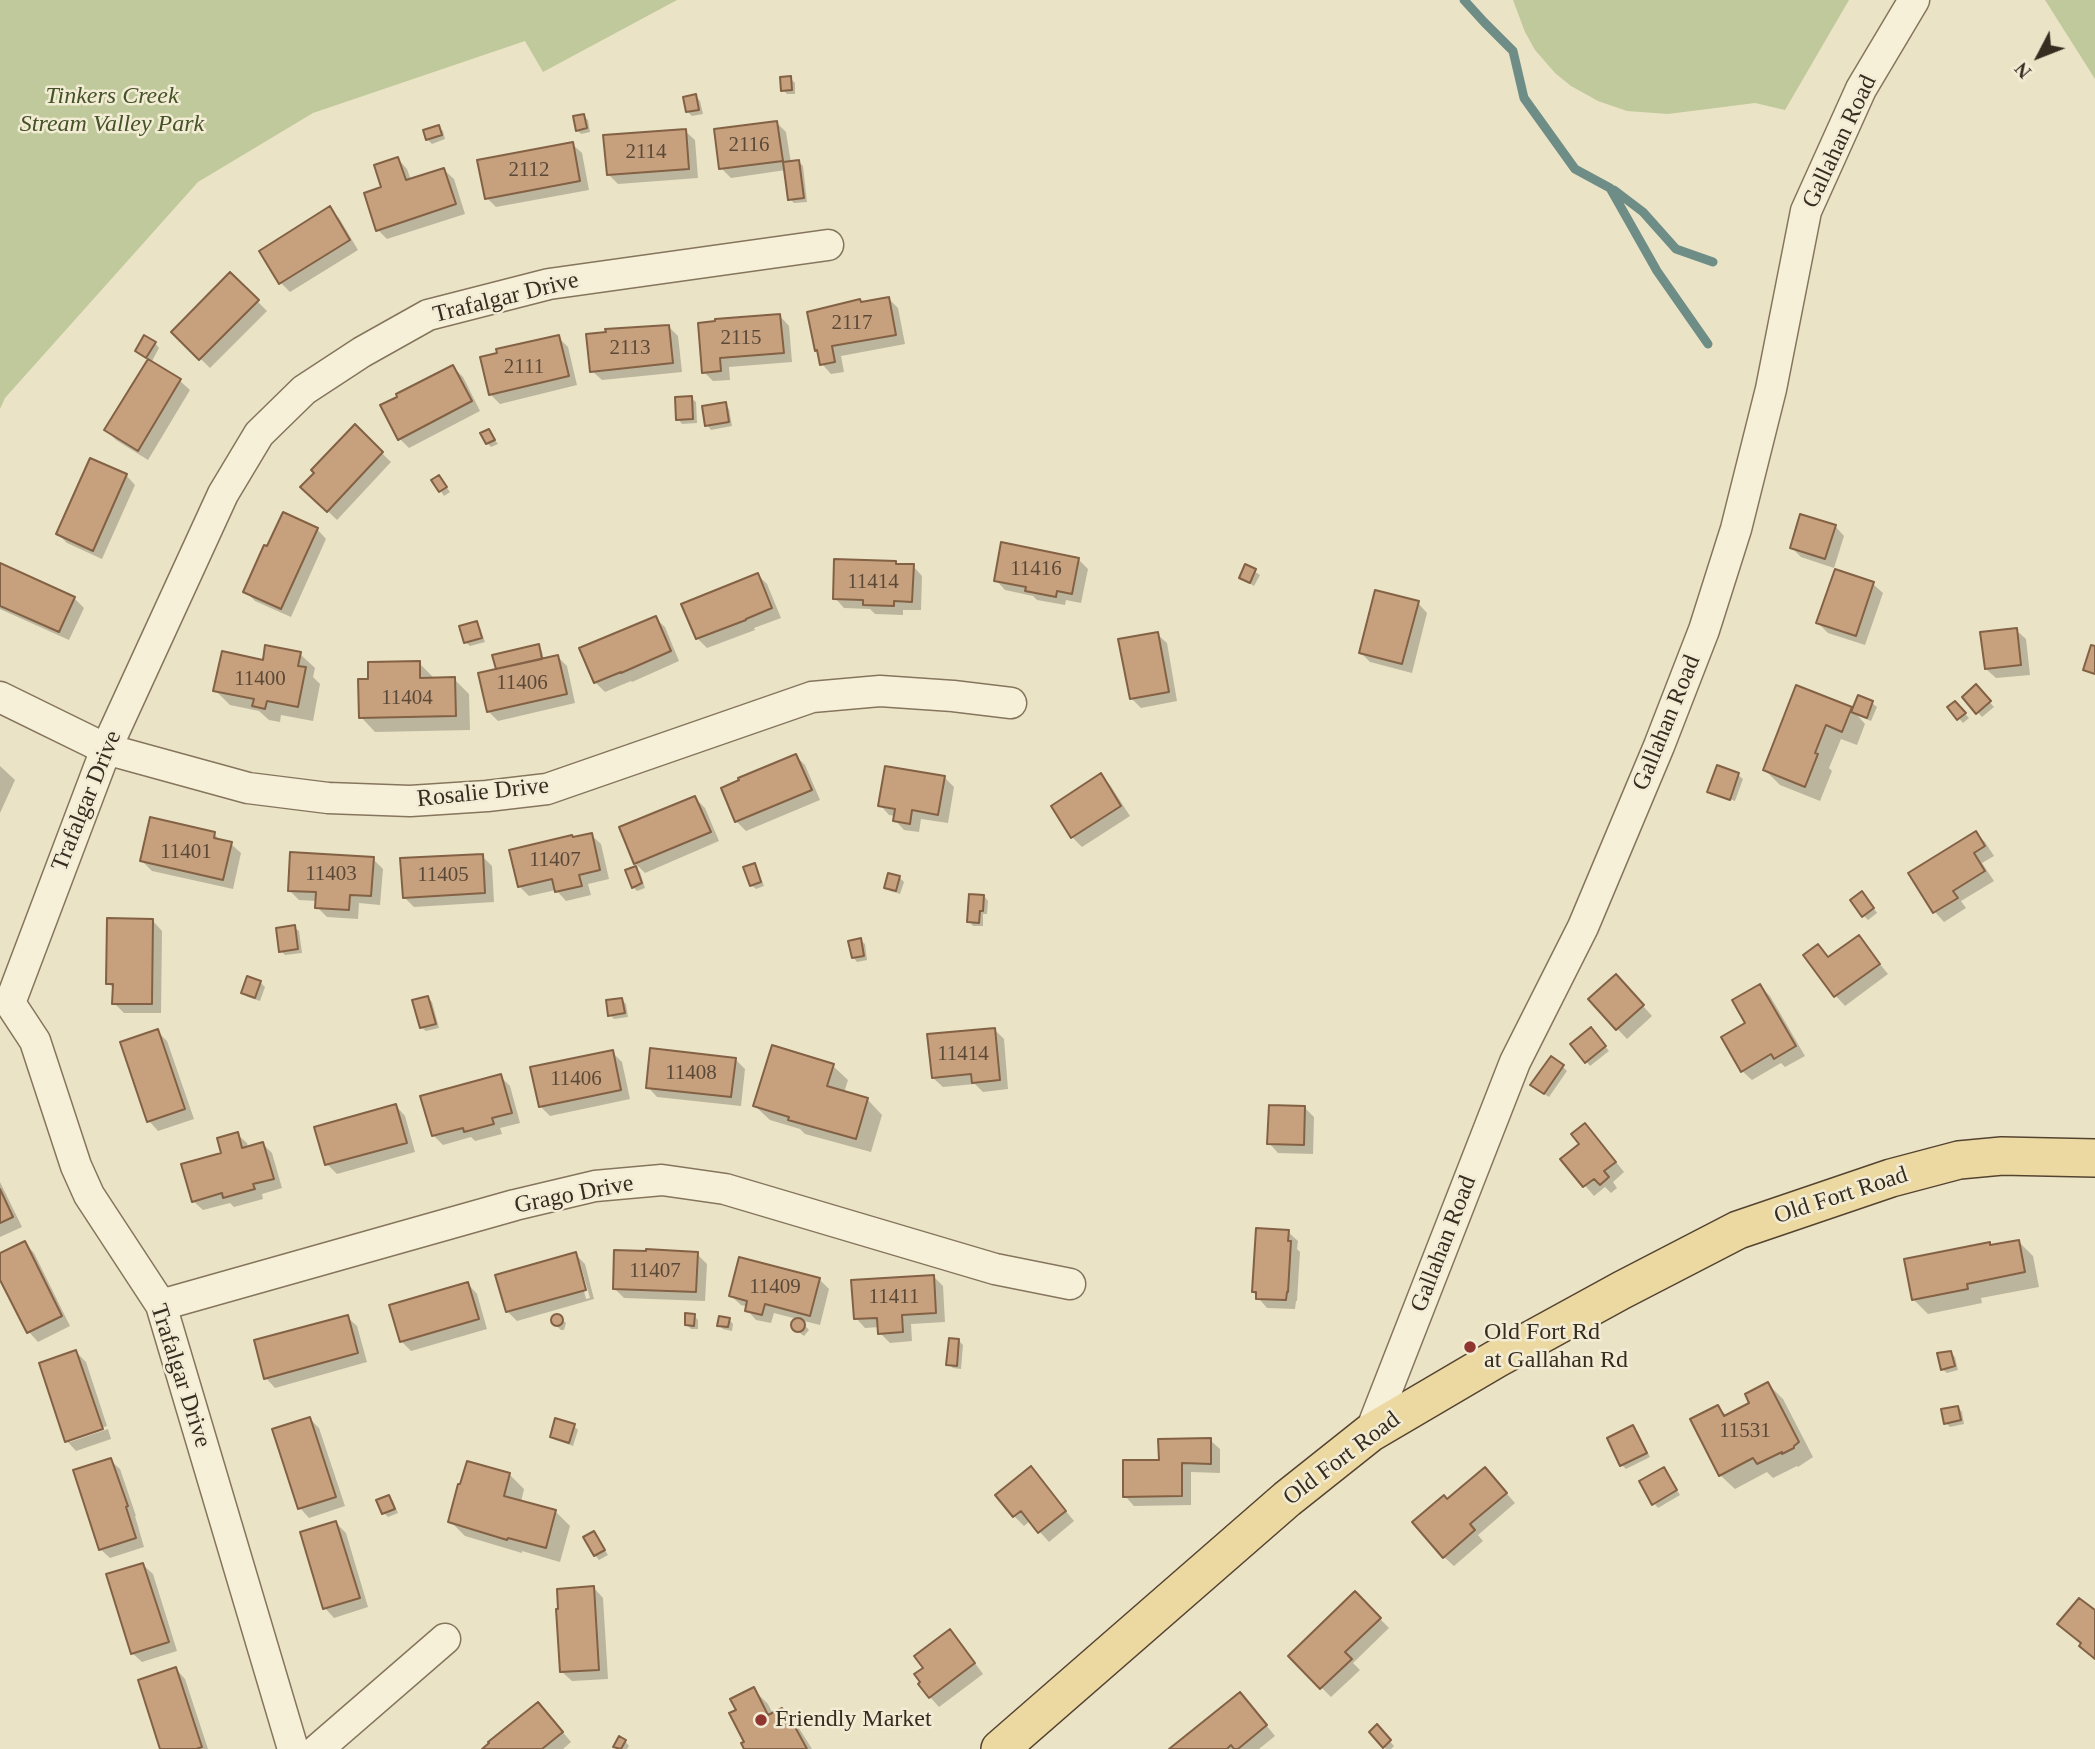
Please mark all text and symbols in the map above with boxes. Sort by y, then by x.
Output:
north arrow [2004,21,2074,91]
text: N [2011,58,2035,83]
street label: Gallahan Road [1797,71,1883,213]
park label: Tinkers Creek Stream Valley Park [20,83,204,139]
house number: 2116 [728,132,770,158]
house number: 2114 [625,139,667,165]
house number: 2112 [508,157,550,183]
street label: Trafalgar Drive [430,266,582,330]
house number: 2117 [831,310,873,336]
house number: 2115 [720,325,762,351]
house number: 2113 [609,335,651,361]
house number: 2111 [504,354,544,380]
house number: 11416 [1010,556,1062,582]
house number: 11414 [847,569,899,595]
street label: Gallahan Road [1627,651,1707,795]
house number: 11400 [234,666,286,692]
house number: 11406 [496,670,548,696]
house number: 11404 [381,685,433,711]
street label: Trafalgar Drive [46,727,128,875]
street label: Rosalie Drive [416,772,550,814]
house number: 11401 [160,839,212,865]
house number: 11407 [529,847,581,873]
house number: 11403 [305,861,357,887]
house number: 11405 [417,862,469,888]
house number: 11414 [937,1041,989,1067]
house number: 11408 [665,1060,717,1086]
house number: 11406 [550,1066,602,1092]
street label: Old Fort Road [1771,1161,1911,1231]
street label: Grago Drive [512,1169,636,1221]
street label: Gallahan Road [1405,1172,1483,1316]
house number: 11407 [629,1258,681,1284]
house number: 11409 [749,1274,801,1300]
house number: 11411 [869,1284,919,1310]
street label: Trafalgar Drive [143,1301,217,1451]
place label: Old Fort Rd at Gallahan Rd [1484,1319,1628,1375]
marker: Old Fort Rd at Gallahan Rd [1462,1339,1478,1355]
street label: Old Fort Road [1278,1406,1406,1512]
house number: 11531 [1719,1418,1771,1444]
place label: Friendly Market [775,1706,932,1734]
marker: Friendly Market [753,1712,769,1728]

